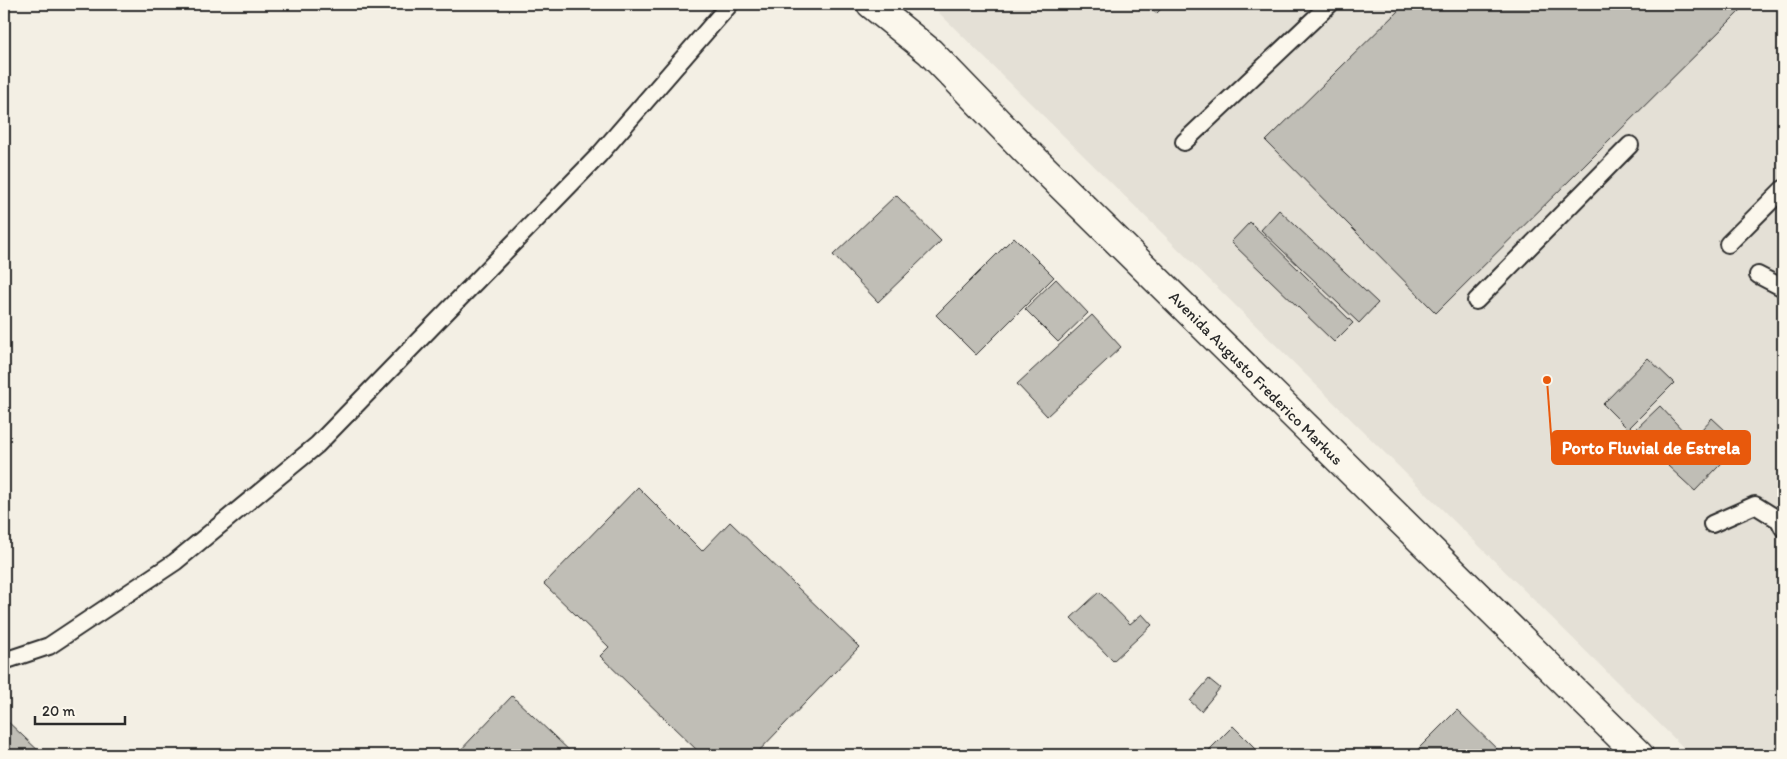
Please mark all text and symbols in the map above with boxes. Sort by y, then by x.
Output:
street label: Avenida Augusto Frederico Markus [1165,287,1347,469]
callout: Porto Fluvial de Estrela [1552,431,1750,464]
text: Porto Fluvial de Estrela [1562,437,1740,459]
scale bar [35,694,125,726]
text: 20 m [42,702,76,720]

